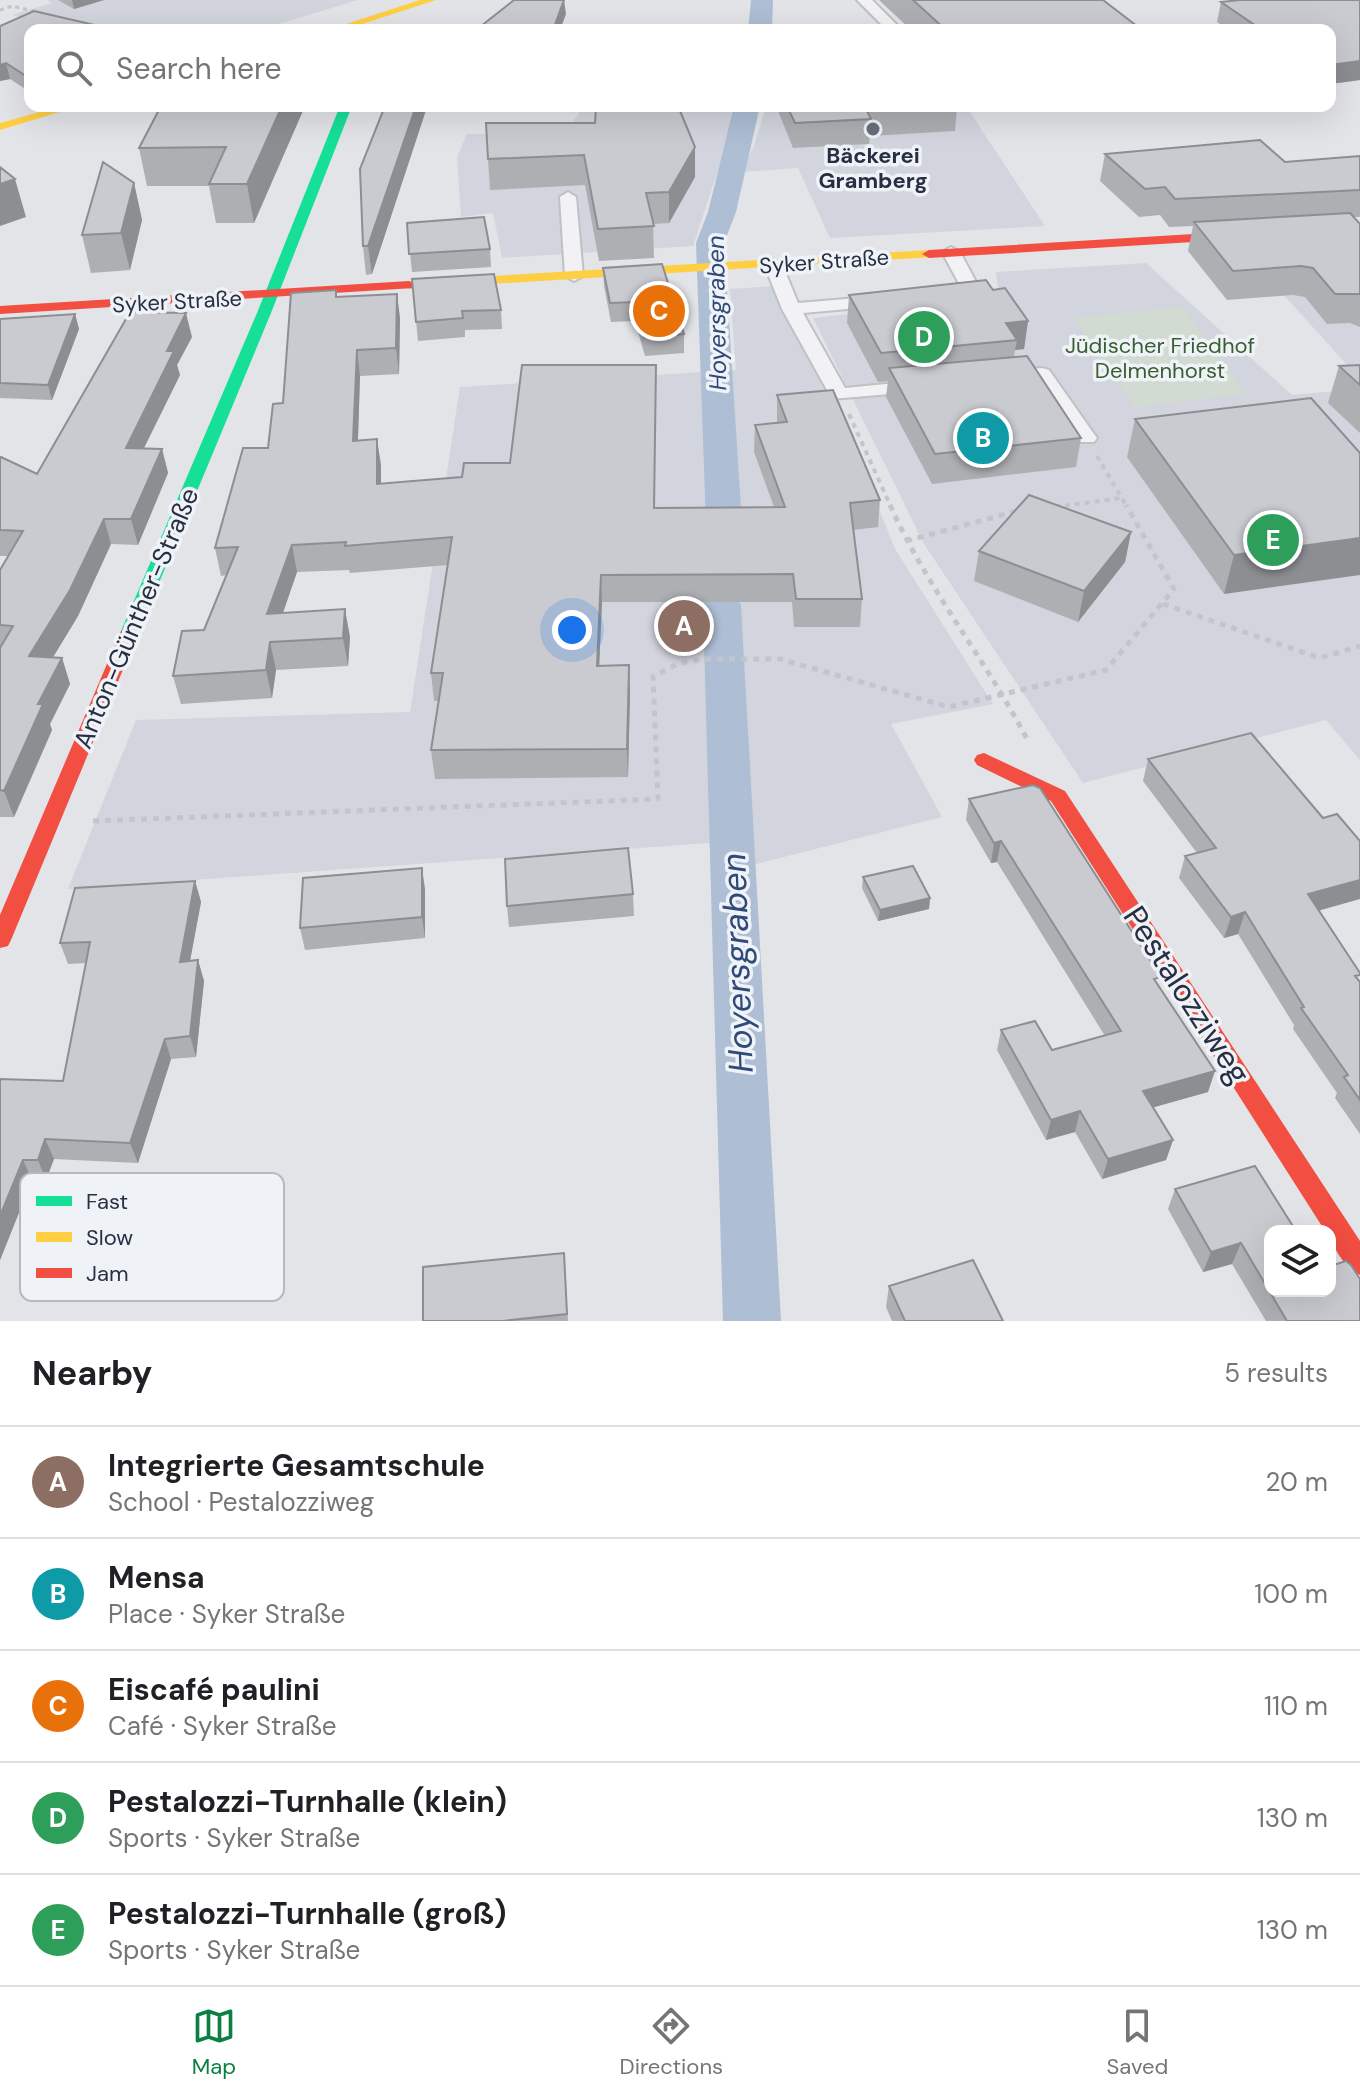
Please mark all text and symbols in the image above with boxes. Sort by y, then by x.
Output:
search box [24,24,1336,112]
icon: search [52,46,96,90]
text: Search here [116,49,282,88]
marker: Bäckerei Gramberg [864,120,882,138]
place label: Bäckerei Gramberg [818,141,928,195]
water label: Hoyersgraben [700,235,733,391]
street label: Syker Straße [758,242,890,280]
pin: C [633,281,685,341]
street label: Syker Straße [111,284,243,319]
pin: D [898,307,950,367]
park label: Jüdischer Friedhof Delmenhorst [1065,331,1255,385]
pin: B [957,408,1009,468]
street label: Anton-Günther-Straße [66,482,206,754]
pin: E [1247,510,1299,570]
pin: A [658,596,710,656]
your location [552,610,592,650]
water label: Hoyersgraben [711,852,764,1074]
street label: Pestalozziweg [1114,898,1260,1092]
legend [20,1173,284,1301]
text: Fast [86,1187,128,1216]
text: Slow [86,1223,133,1252]
map controls [1264,1225,1336,1297]
button: layers [1264,1225,1336,1297]
text: Jam [86,1259,129,1288]
text: Nearby [32,1351,152,1396]
text: 5 results [1224,1356,1328,1390]
text: Integrierte Gesamtschule [108,1446,485,1485]
text: A [49,1465,67,1499]
text: 20 m [1265,1465,1328,1499]
text: School · Pestalozziweg [108,1485,374,1519]
text: Mensa [108,1558,205,1597]
text: B [50,1577,66,1611]
text: 100 m [1254,1577,1328,1611]
text: Place · Syker Straße [108,1597,345,1631]
text: Eiscafé paulini [108,1670,320,1709]
text: C [48,1689,68,1723]
text: 110 m [1264,1689,1328,1723]
text: Café · Syker Straße [108,1709,337,1743]
text: Pestalozzi-Turnhalle (klein) [108,1782,507,1821]
text: D [49,1801,67,1835]
text: 130 m [1257,1801,1328,1835]
text: Sports · Syker Straße [108,1821,360,1855]
text: Pestalozzi-Turnhalle (groß) [108,1894,506,1933]
text: E [50,1913,66,1947]
text: 130 m [1257,1913,1328,1947]
text: Sports · Syker Straße [108,1933,360,1967]
tab: Map [192,2004,236,2081]
tab: Directions [620,2004,723,2081]
tab: Saved [1107,2004,1168,2081]

